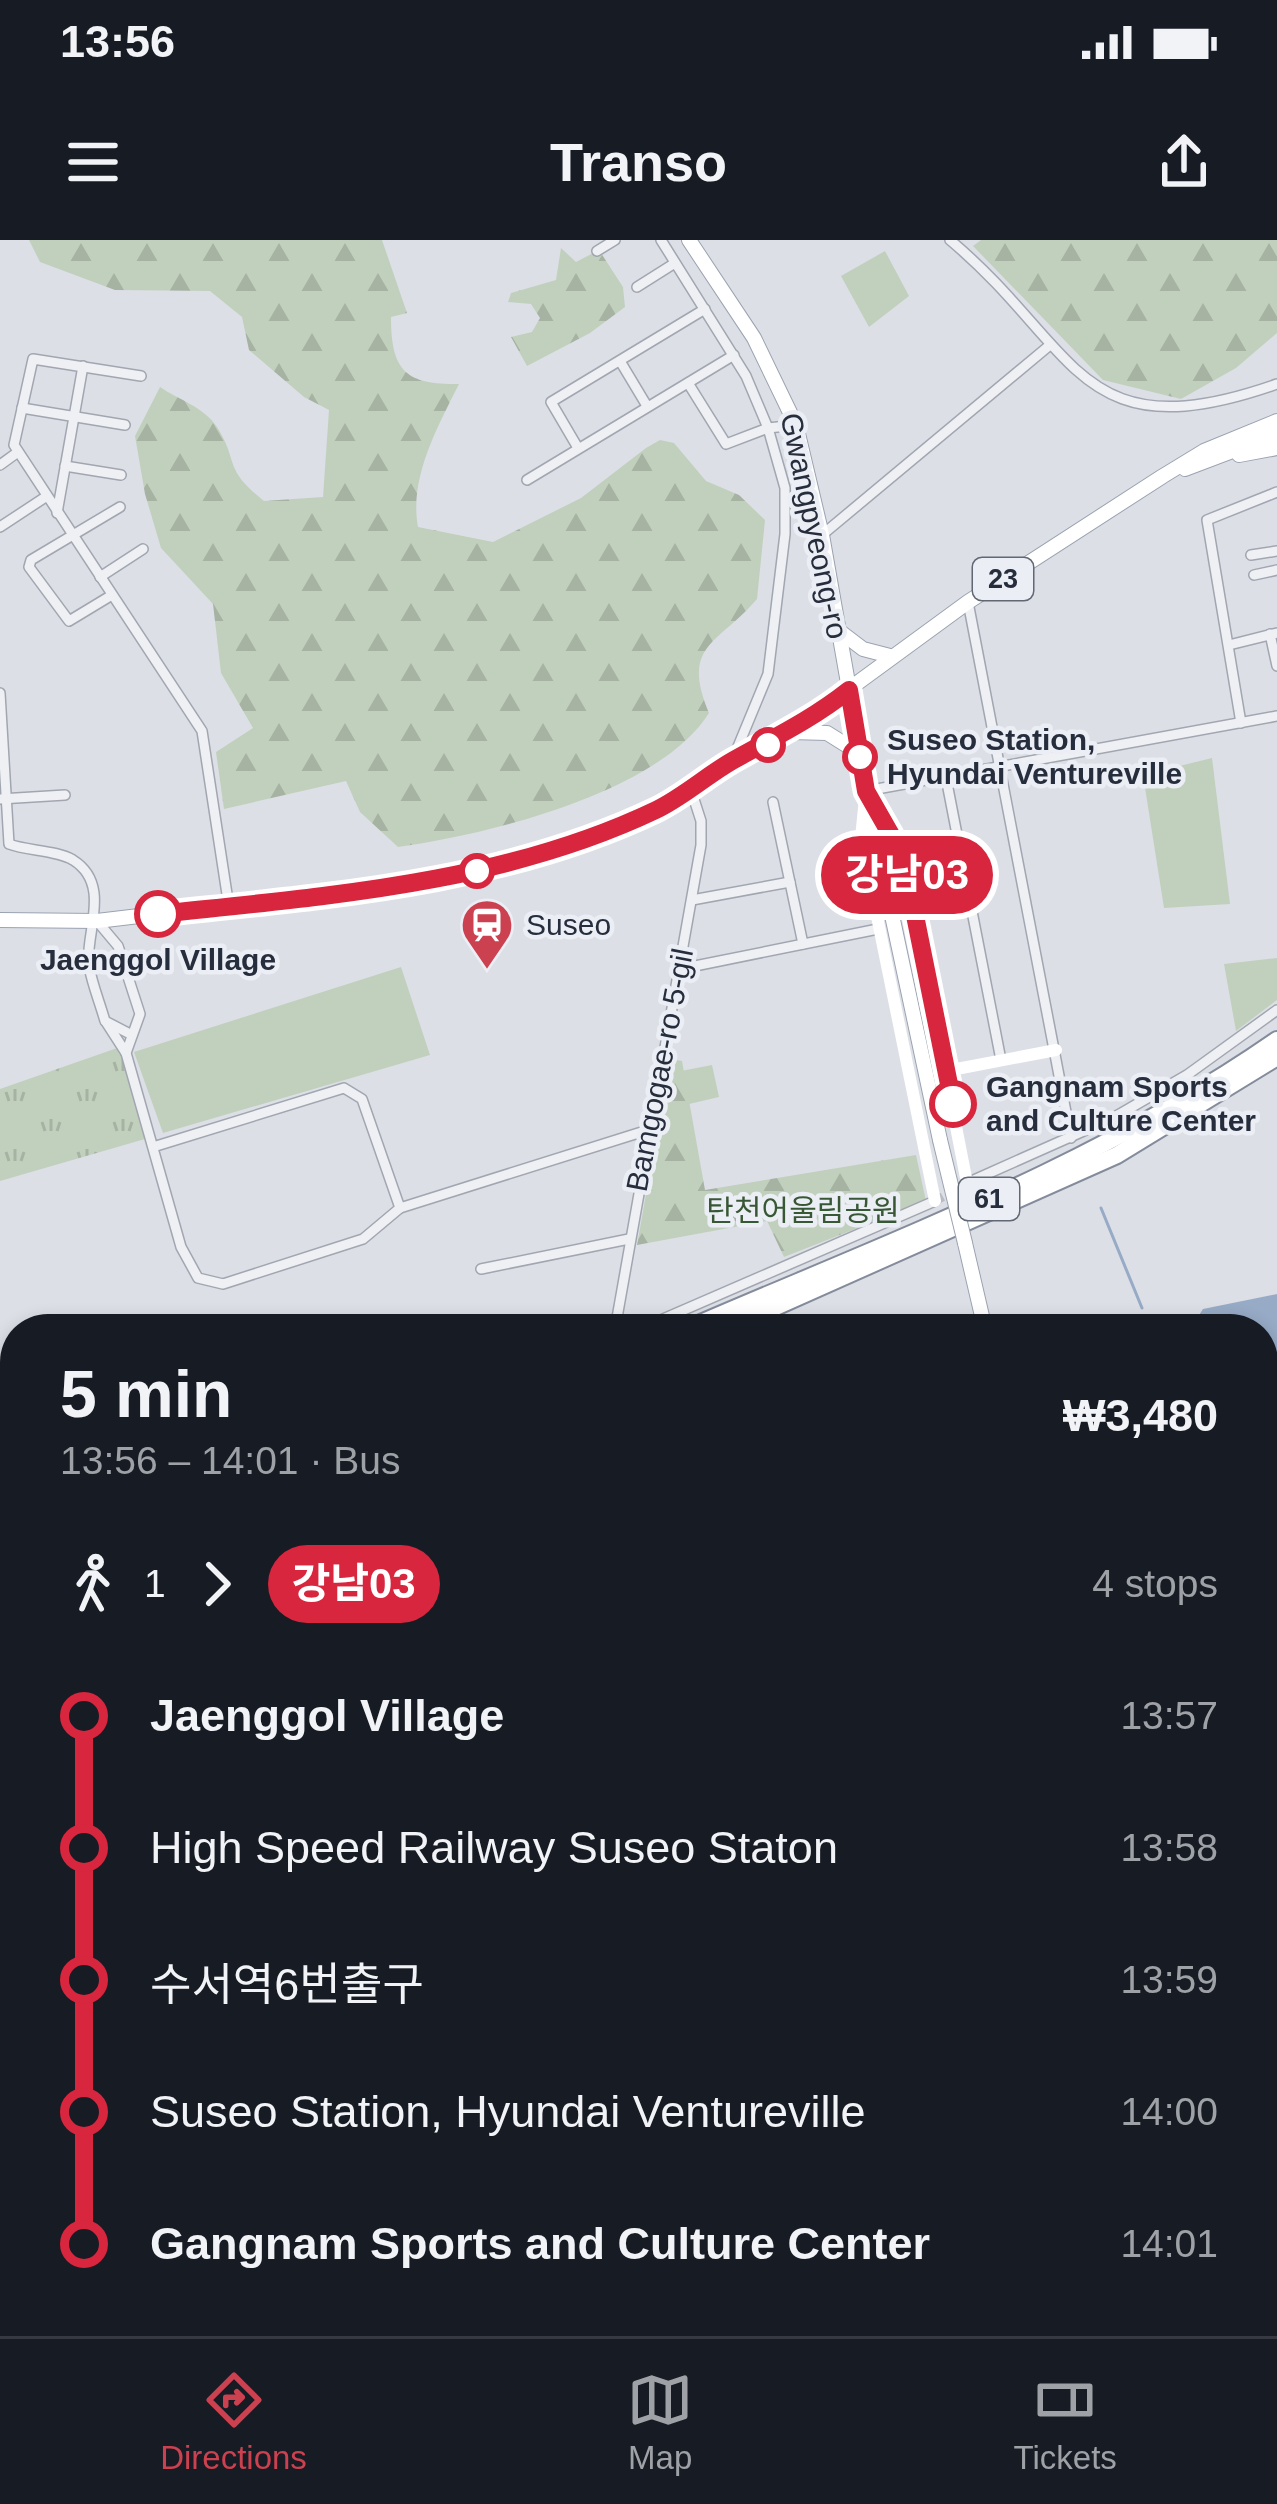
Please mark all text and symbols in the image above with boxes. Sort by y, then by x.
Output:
text: 13:56 [60,16,175,67]
icon: menu [60,129,126,195]
icon: share [1151,129,1217,195]
text: Transo [550,132,727,192]
street label: Gwangpyeong-ro [774,410,855,642]
road number: 23 [973,558,1033,600]
place label: Suseo Station, Hyundai Ventureville [887,723,1182,790]
unlabelled marker [752,729,784,761]
marker: Suseo Station, Hyundai Ventureville [844,741,876,773]
line badge: 강남03 [823,836,991,914]
text: 강남03 [845,851,969,898]
unlabelled marker [461,855,493,887]
marker: Jaenggol Village [136,892,180,936]
station icon: Suseo [459,897,515,971]
place label: Suseo [526,908,611,941]
place label: Jaenggol Village [40,943,276,976]
street label: Bamgogae-ro 5-gil [620,946,699,1194]
place label: Gangnam Sports and Culture Center [986,1070,1256,1137]
marker: Gangnam Sports and Culture Center [931,1082,975,1126]
road number: 61 [959,1178,1019,1220]
park label: 탄천어울림공원 [706,1194,900,1227]
text: 5 min [60,1357,232,1431]
text: ₩3,480 [1063,1390,1218,1441]
text: 13:56 – 14:01 · Bus [60,1439,400,1482]
icon: walk [60,1551,126,1617]
icon: forward [184,1551,250,1617]
text: 강남03 [292,1560,416,1607]
text: 1 [144,1562,166,1605]
text: 4 stops [1092,1562,1218,1605]
text: Jaenggol Village [150,1690,504,1741]
text: 13:57 [1120,1694,1218,1737]
text: High Speed Railway Suseo Staton [150,1822,838,1873]
text: 13:58 [1120,1826,1218,1869]
text: 13:59 [1120,1958,1218,2001]
text: 수서역6번출구 [150,1959,423,2010]
text: Suseo Station, Hyundai Ventureville [150,2086,865,2137]
text: 14:00 [1120,2090,1218,2133]
text: Gangnam Sports and Culture Center [150,2218,930,2269]
text: 14:01 [1120,2222,1218,2265]
tab: Directions [160,2367,307,2477]
tab: Map [627,2367,693,2477]
tab: Tickets [1014,2367,1117,2477]

